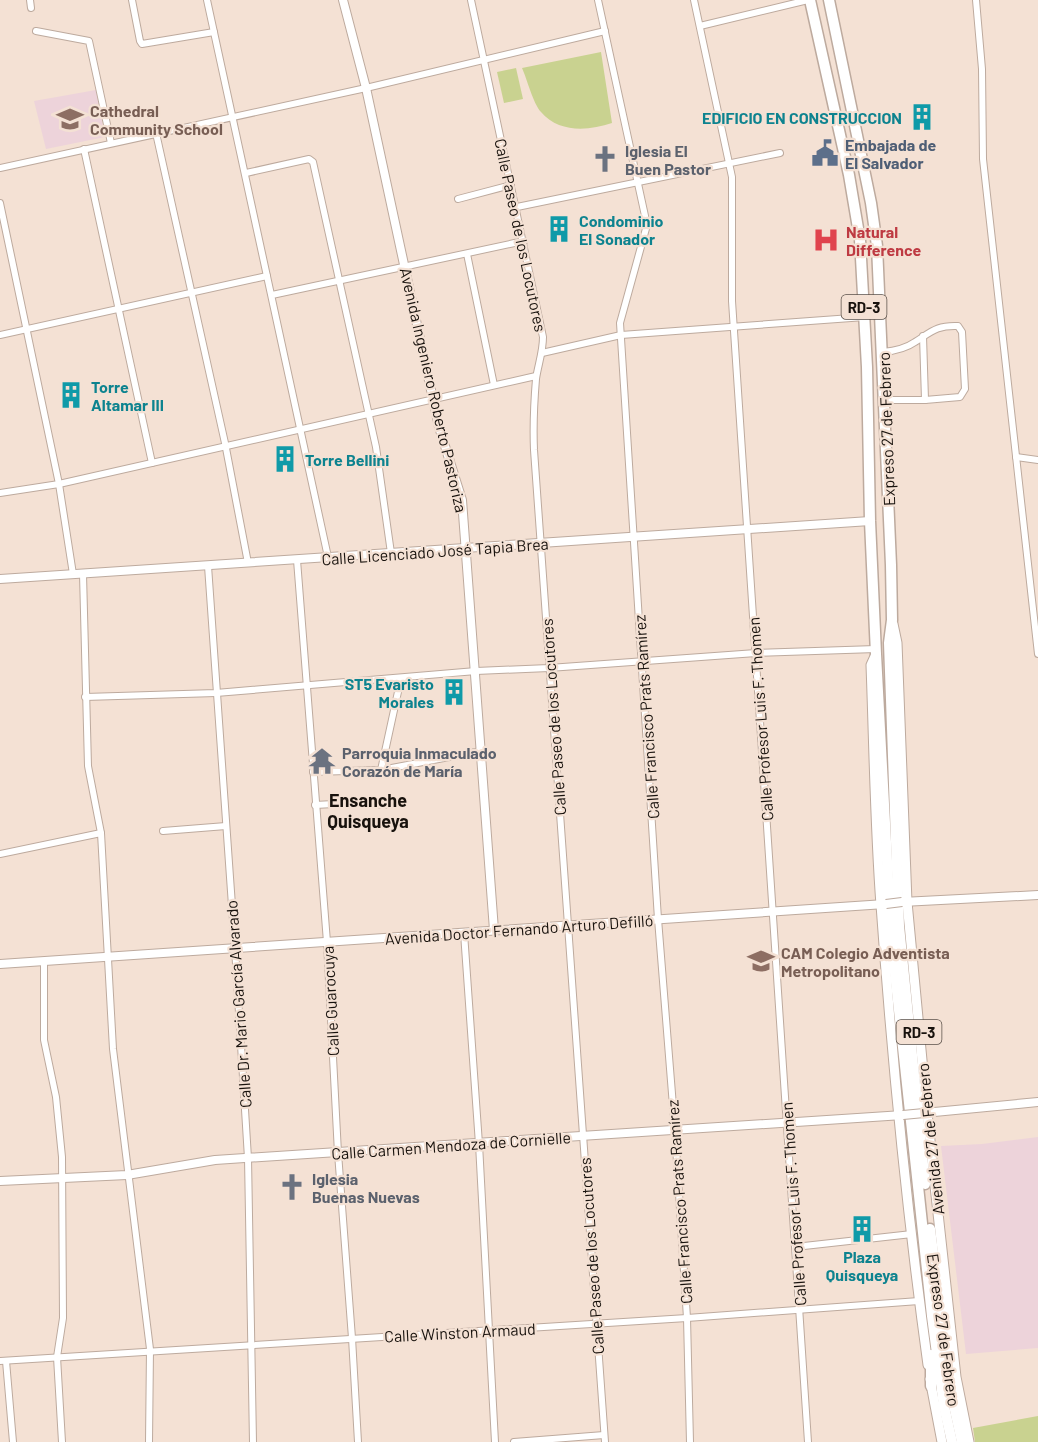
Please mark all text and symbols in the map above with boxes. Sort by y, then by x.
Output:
place label: Cathedral Community School [90,101,223,138]
building icon: EDIFICIO EN CONSTRUCCION [907,102,937,132]
school or university icon: Cathedral Community School [55,104,85,134]
place label: EDIFICIO EN CONSTRUCCION [702,108,902,127]
place label: Embajada de El Salvador [845,135,936,172]
street label: Calle Paseo de los Locutores [491,137,551,333]
public building icon: Embajada de El Salvador [810,138,840,168]
place label: Iglesia El Buen Pastor [625,141,711,178]
church icon: Iglesia El Buen Pastor [590,144,620,174]
place label: Condominio El Sonador [579,211,664,248]
building icon: Condominio El Sonador [544,214,574,244]
place label: Natural Difference [846,222,921,259]
hospital icon: Natural Difference [811,225,841,255]
street label: Avenida Ingeniero Roberto Pastoriza [397,266,471,514]
road number: RD-3 [842,295,886,319]
street label: Expreso 27 de Febrero [874,352,898,506]
place label: Torre Altamar III [91,377,164,414]
building icon: Torre Altamar III [56,380,86,410]
building icon: Torre Bellini [270,444,300,474]
place label: Torre Bellini [305,450,389,469]
street label: Calle Licenciado José Tapia Brea [321,534,549,568]
street label: Calle Francisco Prats Ramírez [629,614,663,820]
street label: Calle Profesor Luis F. Thomen [743,616,777,822]
street label: Calle Paseo de los Locutores [537,618,569,816]
place label: ST5 Evaristo Morales [345,674,434,711]
building icon: ST5 Evaristo Morales [439,677,469,707]
place label: Parroquia Inmaculado Corazón de María [342,743,497,780]
temple icon: Parroquia Inmaculado Corazón de María [307,746,337,776]
district label: Ensanche Quisqueya [327,789,409,832]
street label: Calle Dr. Mario García Alvarado [221,899,255,1109]
street label: Avenida Doctor Fernando Arturo Defilló [384,910,654,948]
place label: CAM Colegio Adventista Metropolitano [781,943,950,980]
street label: Calle Guarocuya [318,945,342,1057]
school or university icon: CAM Colegio Adventista Metropolitano [746,946,776,976]
road number: RD-3 [896,1020,942,1044]
street label: Avenida 27 de Febrero [913,1062,947,1216]
street label: Calle Francisco Prats Ramírez [662,1099,696,1305]
street label: Calle Profesor Luis F. Thomen [776,1101,810,1307]
street label: Calle Carmen Mendoza de Cornielle [331,1127,571,1163]
street label: Calle Paseo de los Locutores [575,1157,607,1355]
place label: Iglesia Buenas Nuevas [312,1169,420,1206]
church icon: Iglesia Buenas Nuevas [277,1172,307,1202]
building icon: Plaza Quisqueya [847,1214,877,1244]
place label: Plaza Quisqueya [826,1247,898,1284]
street label: Expreso 27 de Febrero [924,1252,964,1408]
street label: Calle Winston Armaud [384,1319,536,1345]

